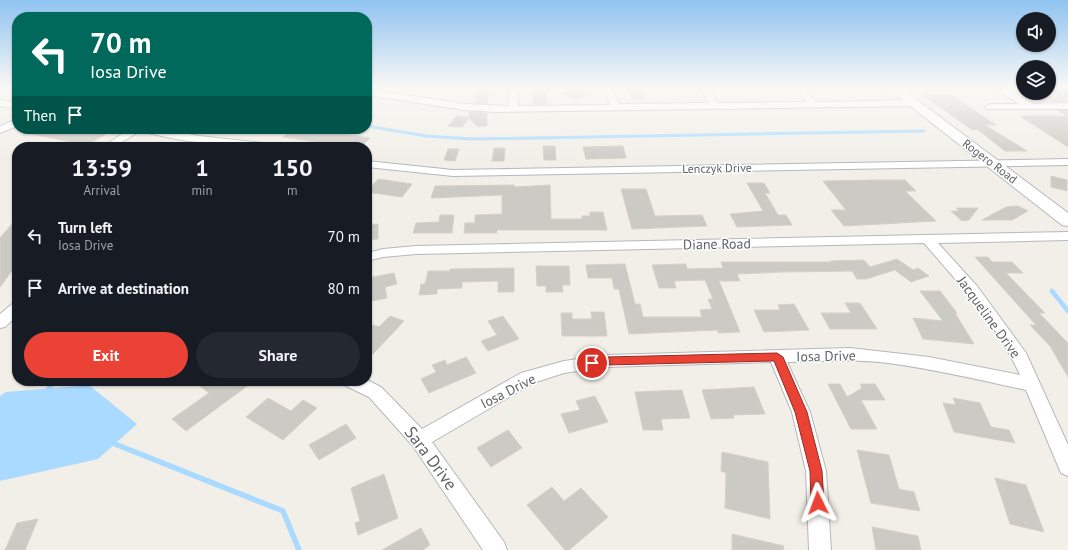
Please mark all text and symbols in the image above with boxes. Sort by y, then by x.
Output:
map controls [1016,12,1056,100]
button: sound [1016,12,1056,52]
text: 70 m [90,24,151,61]
icon: left [24,28,76,80]
text: Iosa Drive [90,60,167,83]
button: layers [1016,60,1056,100]
icon: arrive [64,104,86,126]
text: Then [24,106,56,125]
street label: Rogero Road [960,136,1020,186]
text: 13:59 [71,152,132,183]
text: 1 [195,152,209,183]
text: 150 [272,152,313,183]
street label: Lenczyk Drive [682,160,752,176]
text: Arrival [84,182,120,199]
text: min [191,182,213,199]
text: m [287,182,298,199]
text: Turn left [58,218,112,237]
icon: left [24,225,46,247]
text: 70 m [327,227,360,246]
street label: Diane Road [683,234,751,254]
text: Iosa Drive [58,237,113,254]
street label: Jacqueline Drive [953,272,1025,361]
icon: arrive [24,277,46,299]
text: Arrive at destination [58,279,189,298]
text: 80 m [327,279,360,298]
button: Exit [24,332,188,378]
button: Share [196,332,360,378]
pin [575,346,609,380]
street label: Iosa Drive [796,346,856,366]
icon: arrive [581,352,603,374]
street label: Iosa Drive [477,369,539,413]
street label: Sara Drive [400,422,462,494]
position arrow [797,482,839,524]

